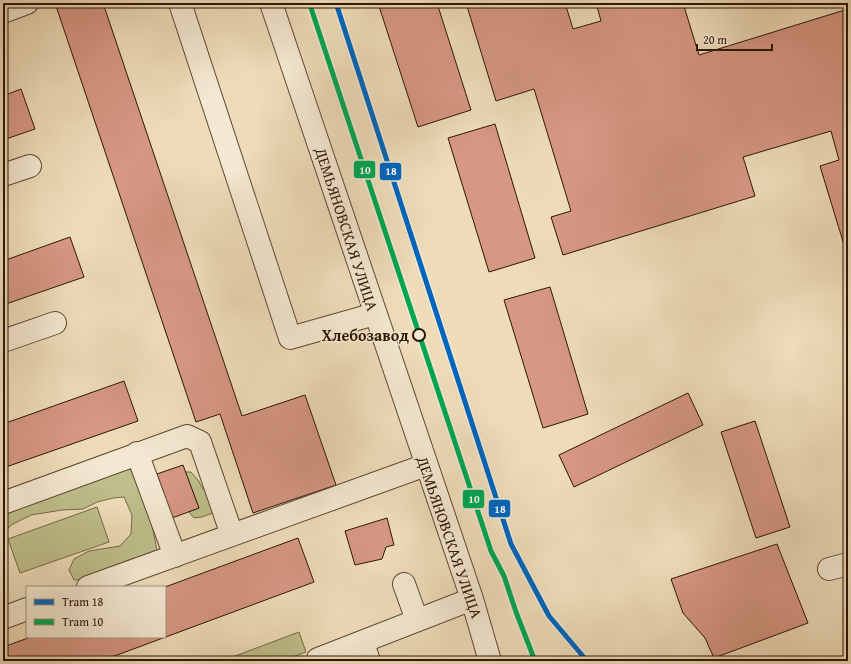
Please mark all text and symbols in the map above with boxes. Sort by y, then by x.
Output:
scale bar [697,26,772,52]
text: 20 m [703,31,727,48]
street label: ДЕМЬЯНОВСКАЯ УЛИЦА [309,143,385,314]
line badge: 10 [353,160,376,179]
text: 10 [359,162,371,178]
line badge: 18 [379,162,402,181]
text: 18 [385,163,397,179]
place label: Хлебозавод [322,323,409,347]
marker: Хлебозавод [412,328,426,342]
street label: ДЕМЬЯНОВСКАЯ УЛИЦА [411,452,489,622]
line badge: 10 [462,489,485,509]
text: 10 [468,491,480,507]
line badge: 18 [488,499,511,518]
text: 18 [494,501,506,517]
legend [26,586,166,638]
text: Tram 18 [62,593,103,610]
text: Tram 10 [62,613,103,630]

